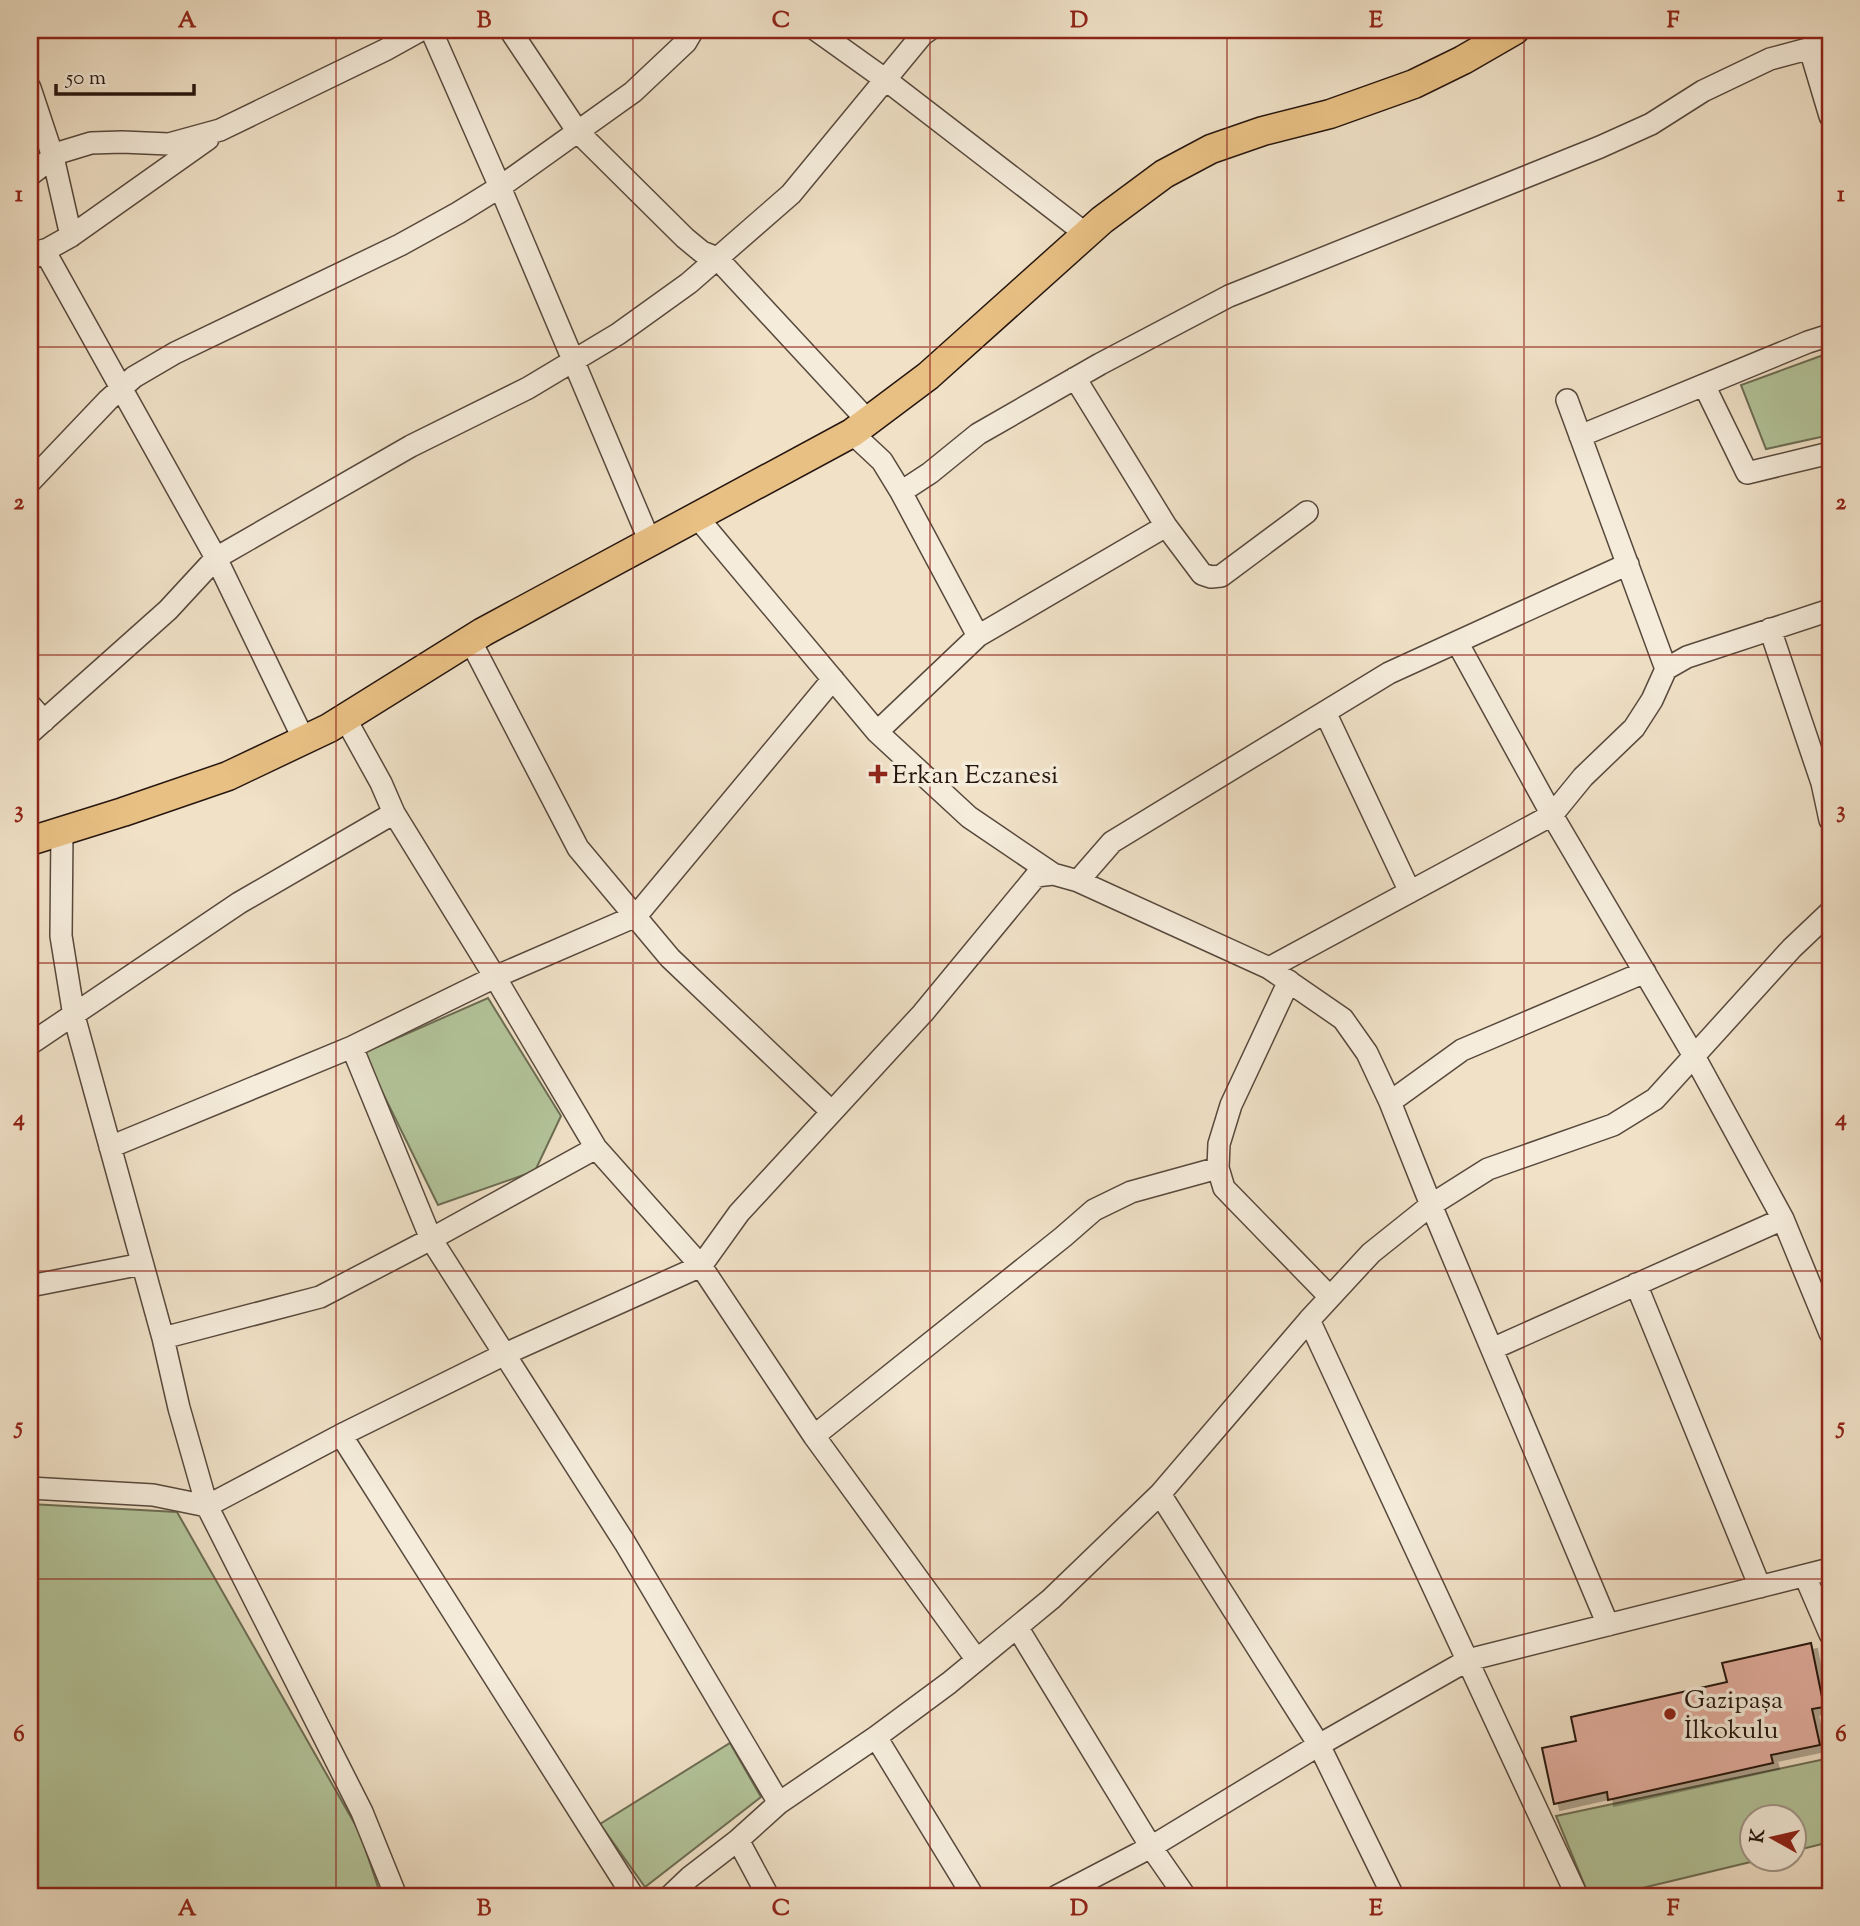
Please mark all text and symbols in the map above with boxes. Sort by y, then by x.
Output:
text: A [178,5,197,38]
text: B [477,5,492,38]
text: C [772,5,790,38]
text: D [1070,5,1088,38]
text: E [1369,5,1383,38]
text: F [1667,5,1680,38]
scale bar [56,52,194,96]
text: 50 m [65,64,106,94]
text: 1 [15,179,23,212]
text: 1 [1837,179,1845,212]
text: 2 [14,487,25,520]
text: 2 [1836,487,1847,520]
place label: Erkan Eczanesi [892,758,1058,795]
marker: Erkan Eczanesi [870,766,886,782]
text: 3 [14,795,24,828]
text: 3 [1836,795,1846,828]
text: 4 [12,1103,25,1136]
text: 4 [1834,1103,1847,1136]
text: 5 [13,1411,23,1444]
text: 5 [1835,1411,1845,1444]
place label: Gazipaşa İlkokulu [1684,1683,1783,1750]
marker: Gazipaşa İlkokulu [1662,1706,1678,1722]
text: 6 [13,1719,25,1752]
text: 6 [1835,1719,1847,1752]
north arrow [1738,1804,1808,1874]
text: K [1744,1827,1773,1845]
text: A [178,1893,197,1926]
text: B [477,1893,492,1926]
text: C [772,1893,790,1926]
text: D [1070,1893,1088,1926]
text: E [1369,1893,1383,1926]
text: F [1667,1893,1680,1926]

